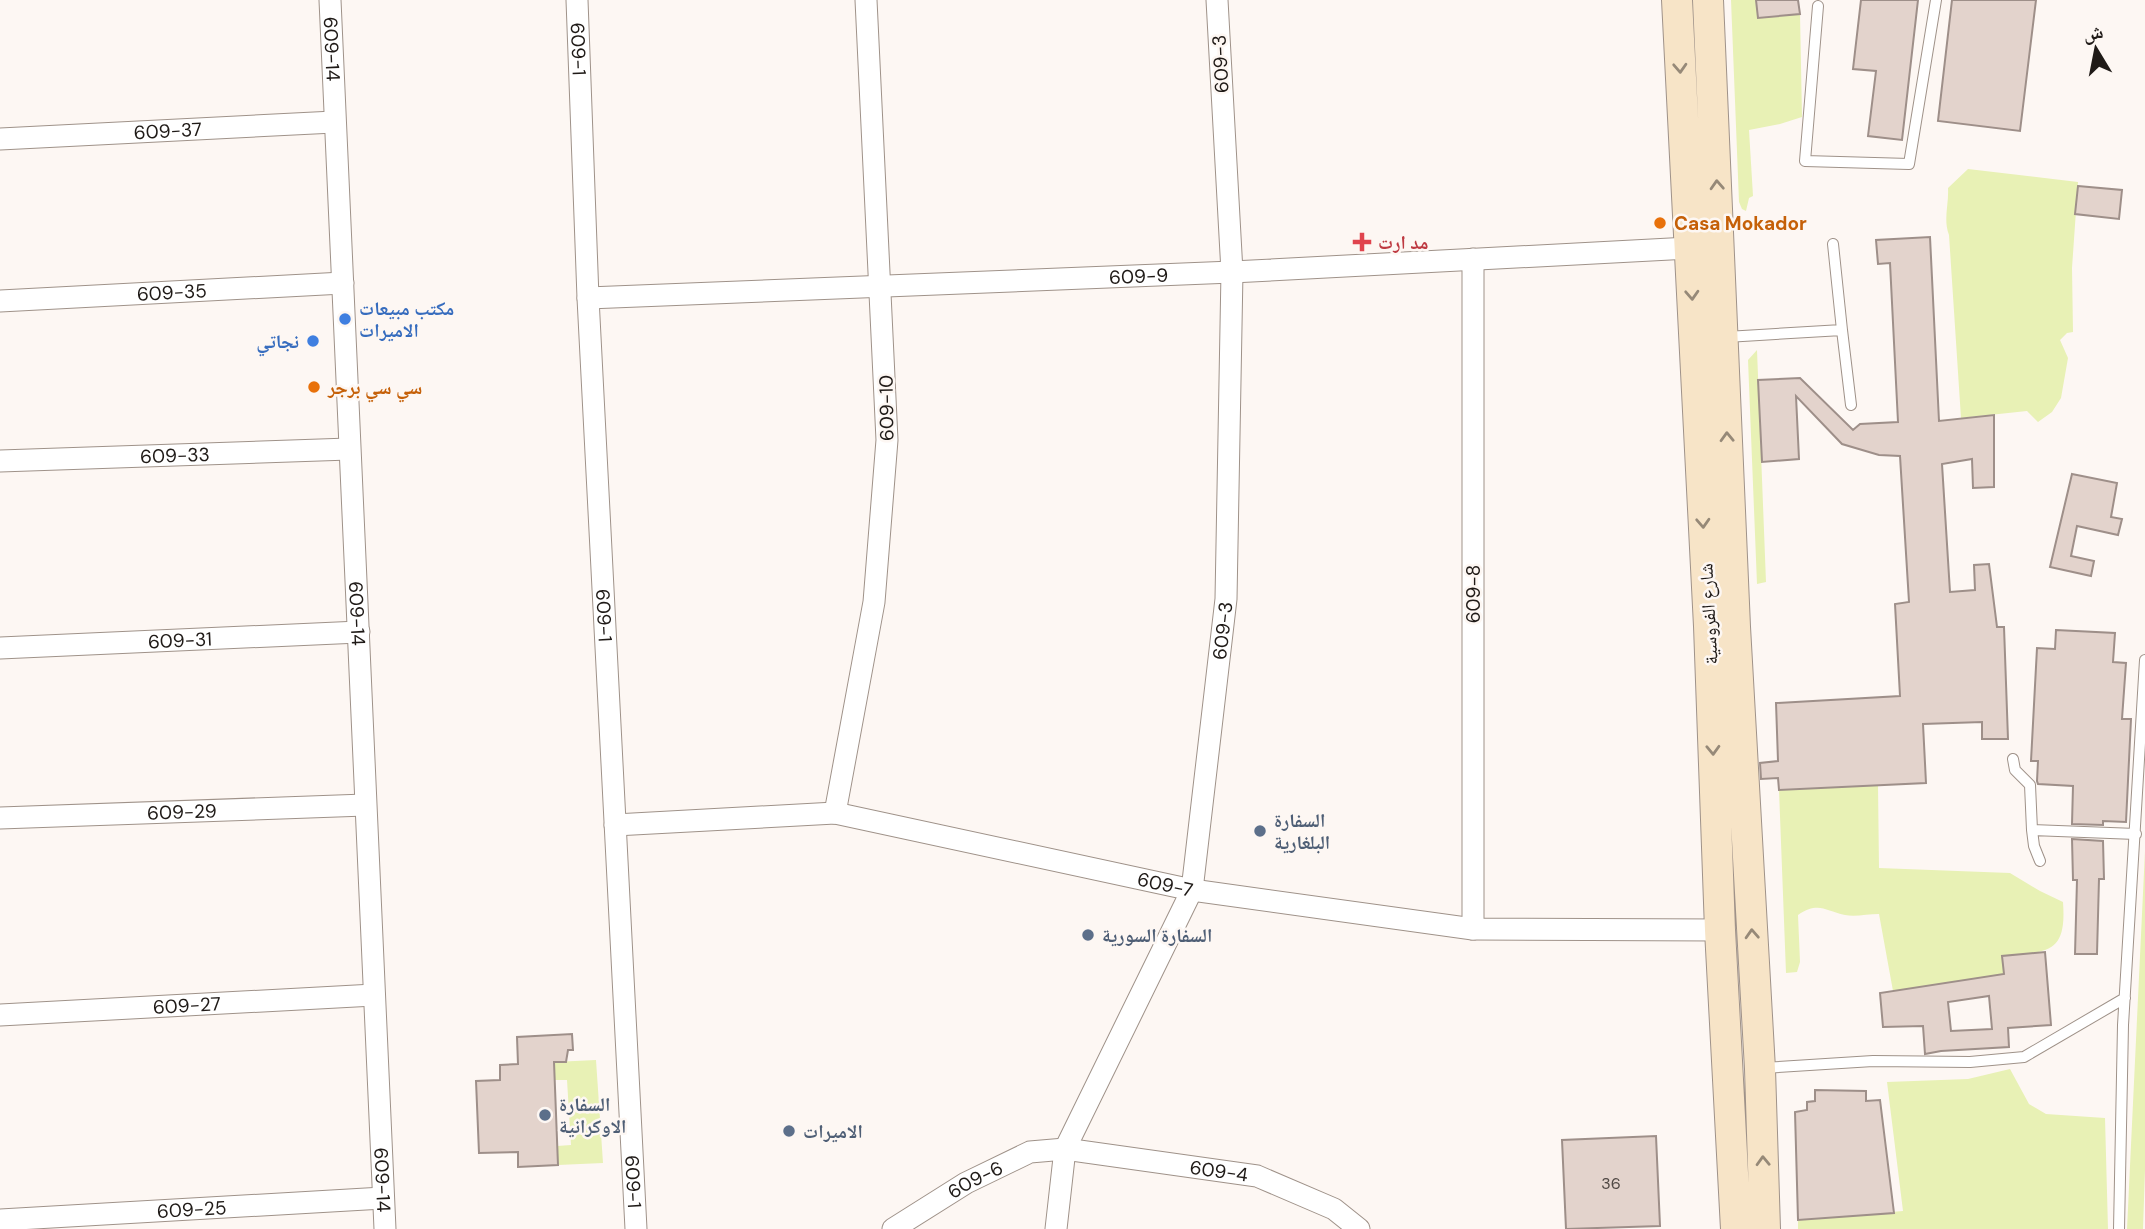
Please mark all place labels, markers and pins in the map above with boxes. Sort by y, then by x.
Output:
place label: Casa Mokador [1674,211,1807,236]
marker: Casa Mokador [1652,215,1668,231]
place label: مد ارت [1378,230,1429,255]
marker: مد ارت [1352,232,1372,252]
place label: مكتب مبيعات الاميرات [359,296,454,343]
marker: مكتب مبيعات الاميرات [337,311,353,327]
place label: نجاتي [256,329,299,357]
marker: نجاتي [305,333,321,349]
place label: سي سي برجر [327,375,422,403]
marker: سي سي برجر [306,379,322,395]
place label: السفارة البلغارية [1274,808,1330,855]
marker: السفارة البلغارية [1252,823,1268,839]
place label: السفارة السورية [1102,923,1212,948]
marker: السفارة السورية [1080,927,1096,943]
place label: السفارة الاوكرانية [559,1092,626,1139]
marker: السفارة الاوكرانية [537,1107,553,1123]
place label: الاميرات [803,1119,863,1144]
marker: الاميرات [781,1123,797,1139]

